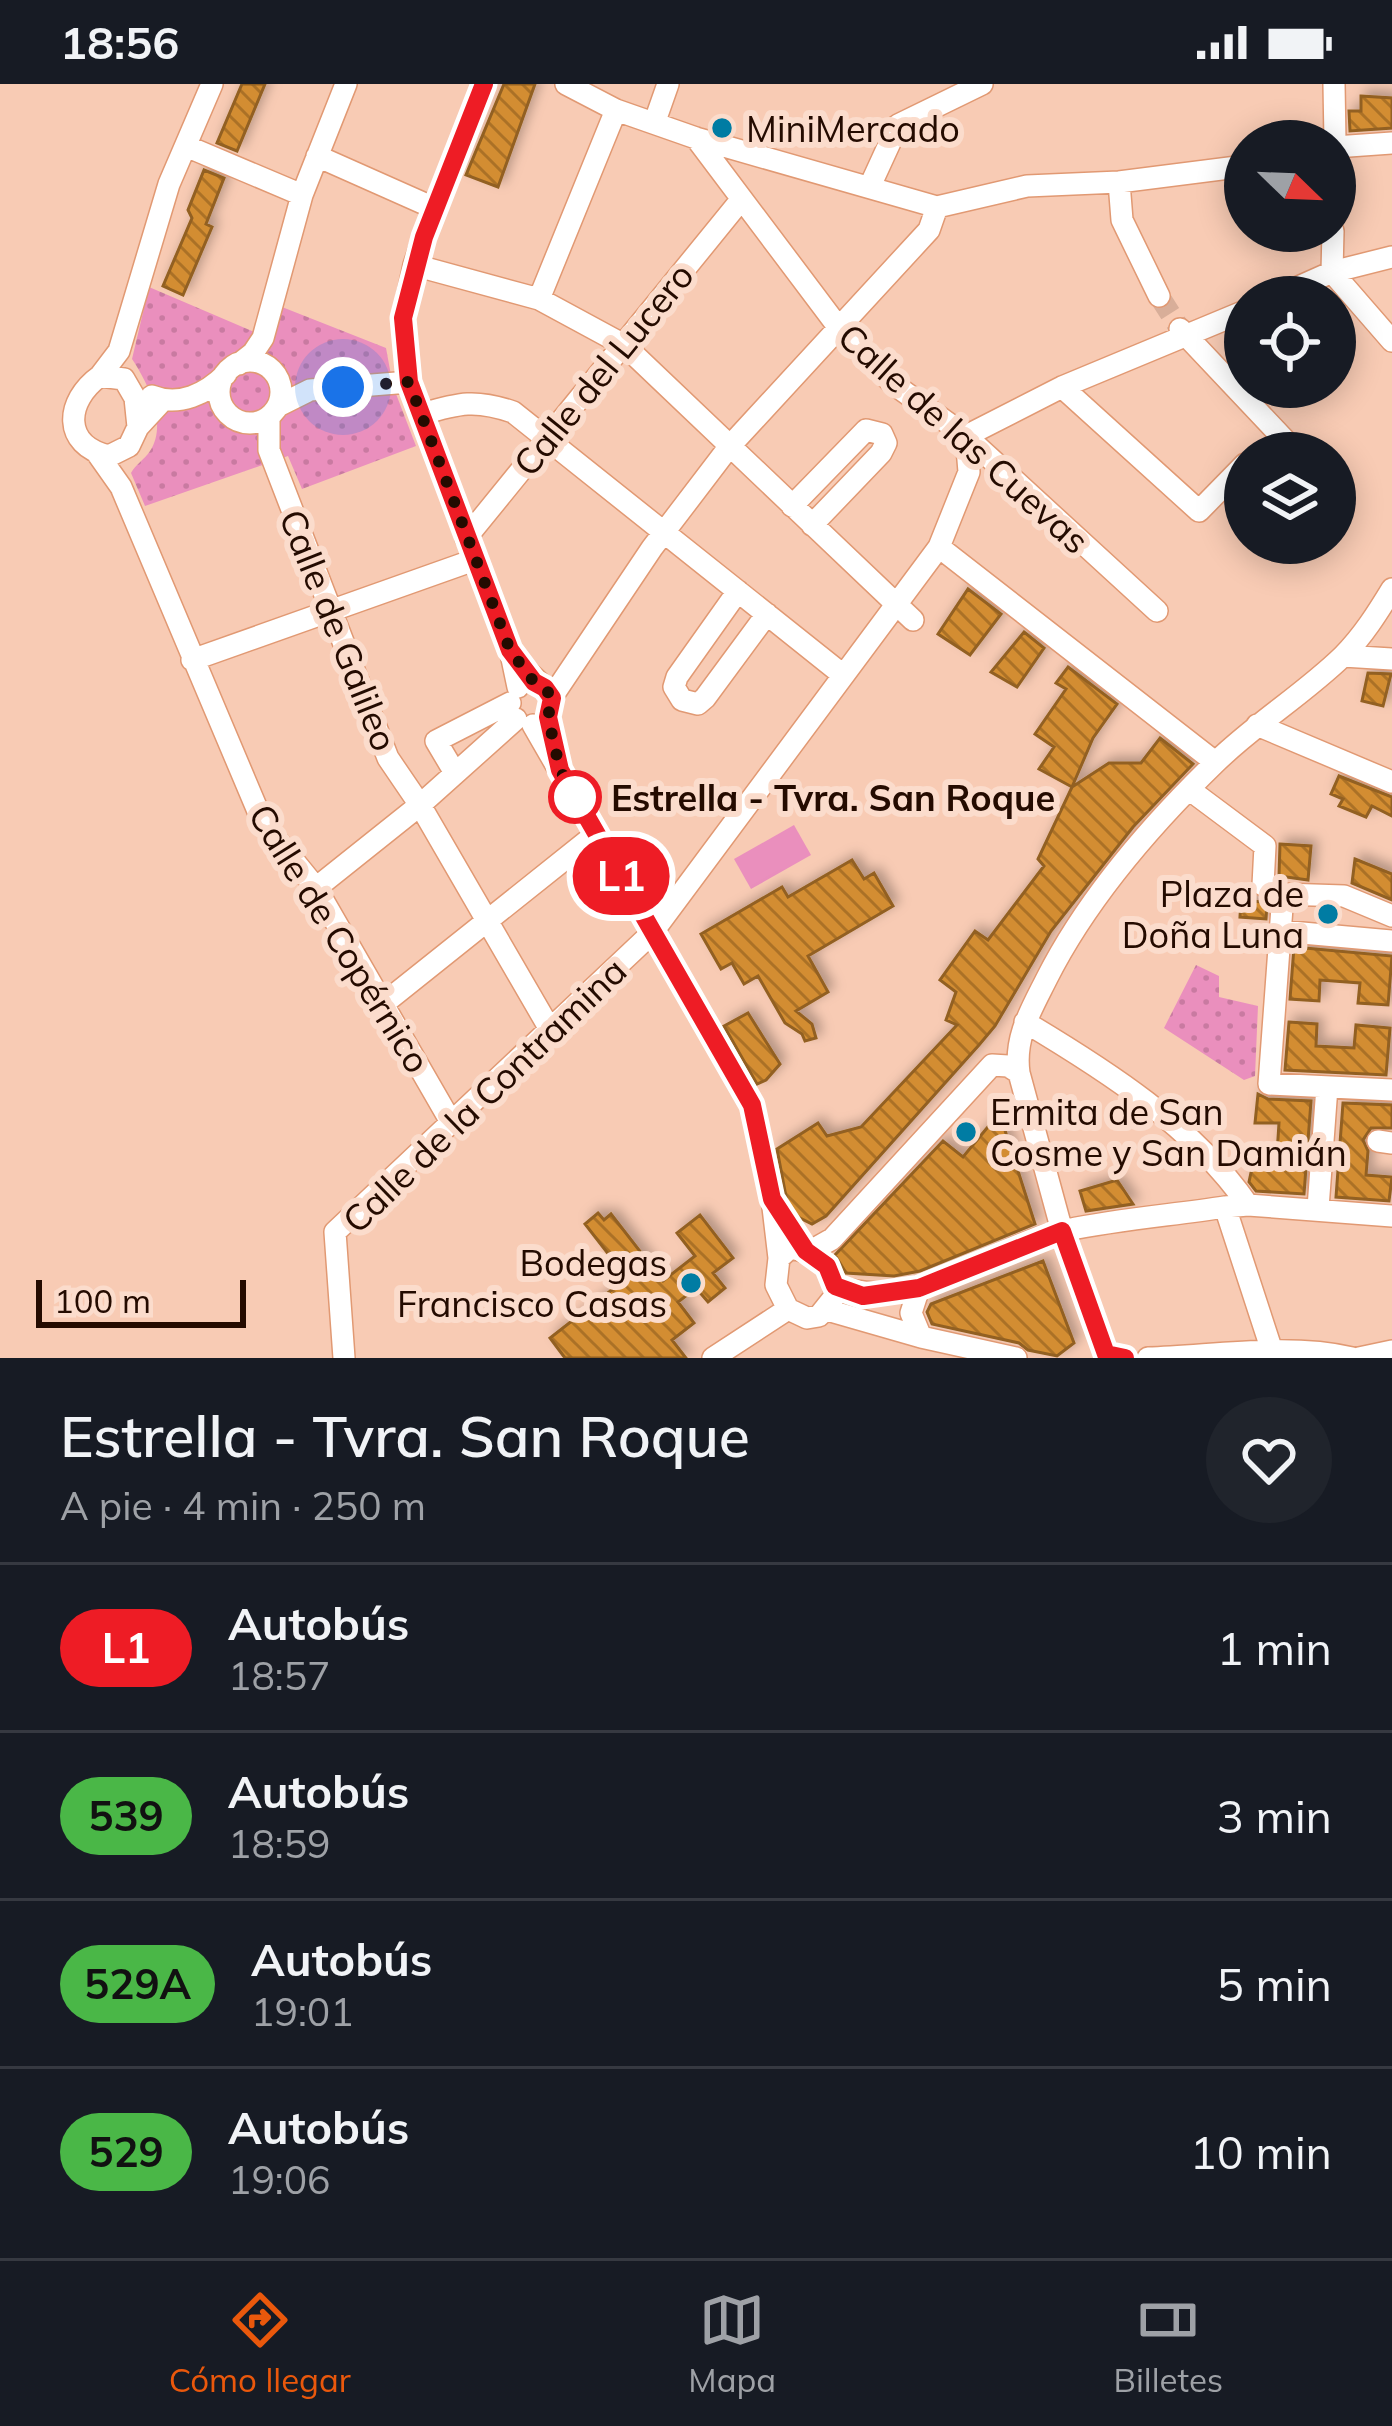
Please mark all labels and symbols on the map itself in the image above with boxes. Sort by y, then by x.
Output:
place label: MiniMercado [746,106,960,151]
marker: MiniMercado [709,115,735,141]
north arrow [1224,120,1356,252]
street label: Calle del Lucero [503,253,703,485]
street label: Calle de las Cuevas [829,313,1099,563]
your location [313,357,373,417]
street label: Calle de Galileo [270,503,408,757]
marker: Estrella - Tvra. San Roque [550,772,600,822]
place label: Estrella - Tvra. San Roque [611,775,1055,820]
street label: Calle de Copérnico [239,795,441,1081]
line badge: L1 [567,837,675,915]
place label: Plaza de Doña Luna [1122,871,1304,957]
marker: Plaza de Doña Luna [1315,901,1341,927]
street label: Calle de la Contramina [333,948,635,1242]
place label: Ermita de San Cosme y San Damián [990,1089,1347,1175]
marker: Ermita de San Cosme y San Damián [953,1119,979,1145]
place label: Bodegas Francisco Casas [397,1240,667,1326]
marker: Bodegas Francisco Casas [678,1270,704,1296]
scale bar [36,1274,246,1327]

